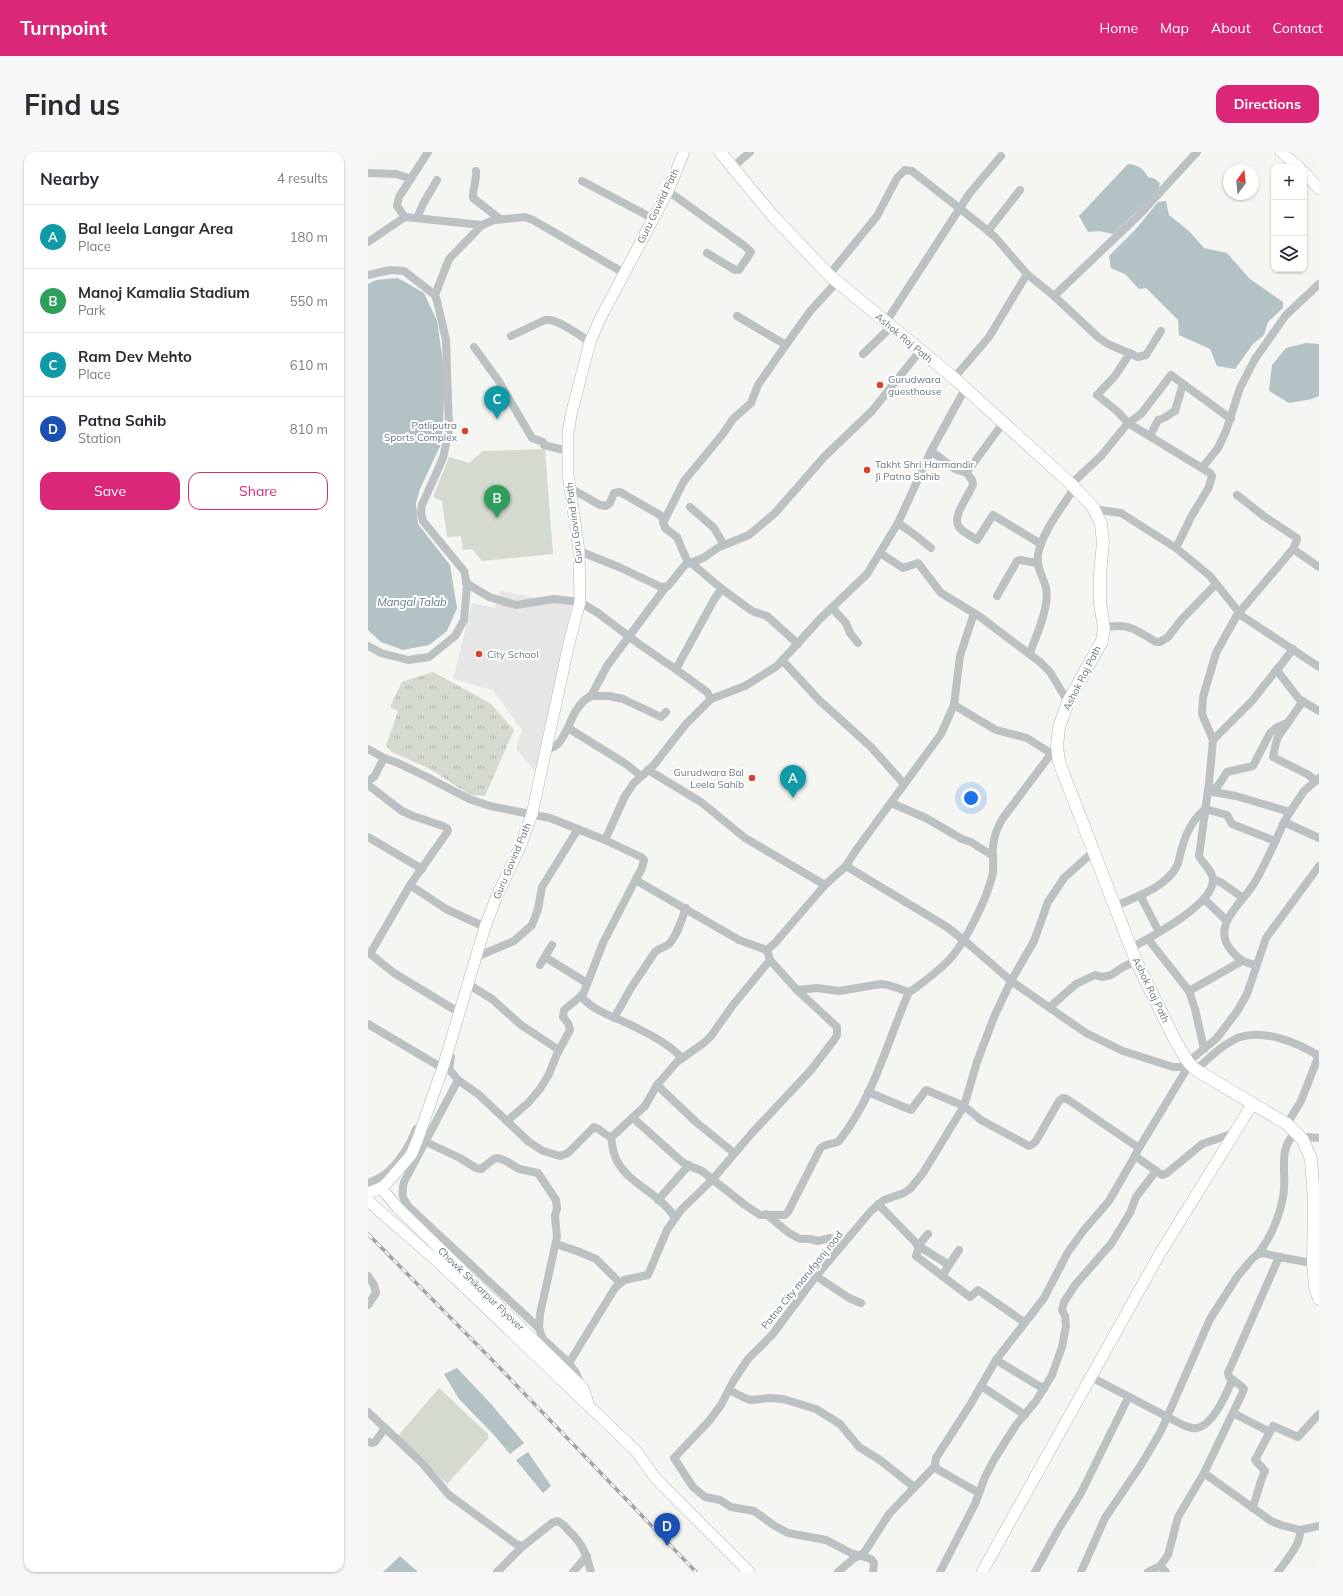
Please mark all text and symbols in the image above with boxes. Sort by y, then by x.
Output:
text: Turnpoint [20,16,107,40]
text: Home [1099,19,1138,37]
text: Map [1160,19,1189,37]
text: About [1211,19,1251,37]
text: Contact [1273,19,1323,37]
button: Directions [1216,85,1319,123]
text: Find us [24,87,120,122]
north arrow [1223,164,1259,200]
map controls [1271,164,1307,272]
button: + [1271,164,1307,200]
street label: Guru Govind Path [634,166,682,246]
text: Nearby [40,168,99,189]
text: 4 results [277,170,328,186]
button: − [1271,200,1307,236]
text: Bal leela Langar Area [78,219,233,238]
text: A [48,229,58,245]
text: 180 m [290,229,328,245]
button: layers [1271,236,1307,272]
text: Place [78,238,111,254]
text: Manoj Kamalia Stadium [78,283,250,302]
text: B [49,293,57,309]
text: 550 m [290,293,328,309]
text: Park [78,302,105,318]
street label: Ashok Raj Path [873,310,936,366]
text: Ram Dev Mehto [78,347,192,366]
text: C [49,357,57,373]
text: 610 m [290,357,328,373]
text: Place [78,366,111,382]
place label: Gurudwara guesthouse [888,373,941,398]
marker: Gurudwara guesthouse [875,380,885,390]
pin: C [484,386,510,419]
text: Patna Sahib [78,411,166,430]
place label: Patliputra Sports Complex [384,419,458,444]
text: D [48,421,58,437]
text: 810 m [290,421,328,437]
marker: Patliputra Sports Complex [460,426,470,436]
text: Station [78,430,121,446]
place label: Takht Shri Harmandir Ji Patna Sahib [875,458,974,483]
marker: Takht Shri Harmandir Ji Patna Sahib [862,465,872,475]
button: Save [40,472,180,510]
button: Share [188,472,328,510]
street label: Guru Govind Path [563,481,585,564]
pin: B [484,485,510,518]
water label: Mangal Talab [377,595,447,609]
street label: Ashok Raj Path [1060,643,1104,713]
place label: City School [487,648,539,661]
marker: City School [474,649,484,659]
pin: A [780,765,806,798]
place label: Gurudwara Bal Leela Sahib [674,766,744,791]
marker: Gurudwara Bal Leela Sahib [747,773,757,783]
your location [961,788,981,808]
street label: Guru Govind Path [490,821,534,901]
street label: Ashok Raj Path [1130,955,1172,1025]
street label: Patna City marufganj road [758,1228,846,1332]
street label: Chowk Shikarpur Flyover [435,1244,527,1334]
pin: D [654,1513,680,1546]

